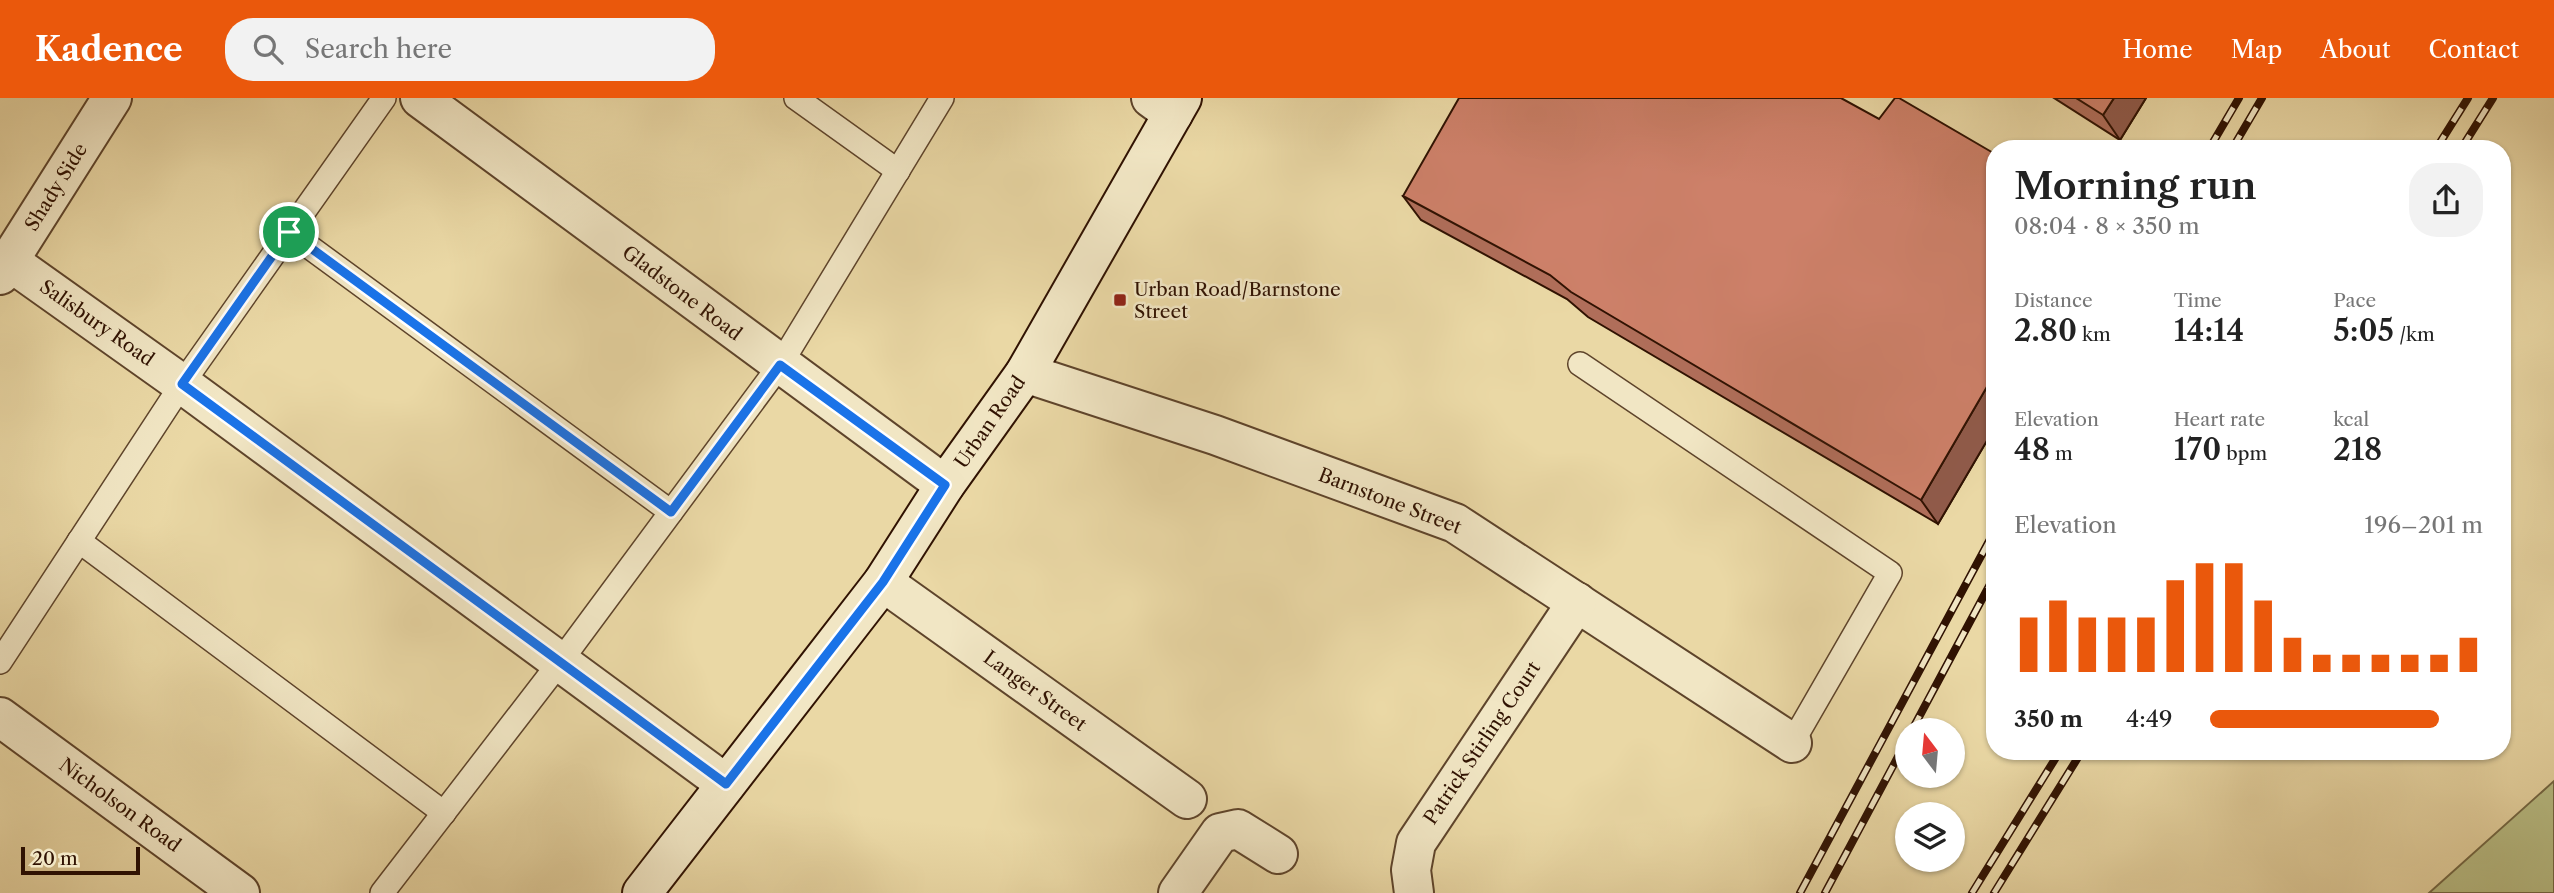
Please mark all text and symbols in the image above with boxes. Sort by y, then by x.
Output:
search box [225,18,715,81]
text: Kadence [35,29,183,70]
icon: search [249,30,287,68]
text: Search here [305,33,452,65]
text: Home [2122,35,2193,64]
text: Map [2231,35,2282,64]
text: About [2320,35,2391,64]
text: Contact [2429,35,2519,64]
street label: Shady Side [20,139,92,235]
text: Morning run [2014,162,2257,209]
button: share [2409,163,2483,237]
pin [259,202,319,262]
text: 08:04 · 8 × 350 m [2014,212,2200,240]
icon: arrive [270,213,308,251]
street label: Gladstone Road [618,241,747,346]
street label: Salisbury Road [35,275,159,371]
place label: Urban Road/Barnstone Street [1134,278,1341,323]
text: Distance [2014,289,2093,312]
text: Time [2174,289,2222,312]
text: Pace [2333,289,2376,312]
marker: Urban Road/Barnstone Street [1112,292,1128,308]
text: 2.80 [2014,312,2077,349]
text: 14:14 [2174,312,2244,349]
text: 5:05 [2333,312,2394,349]
text: km [2077,323,2111,346]
text: /km [2394,323,2435,346]
street label: Urban Road [950,371,1031,473]
text: Elevation [2014,408,2099,431]
text: Heart rate [2174,408,2265,431]
text: kcal [2333,408,2369,431]
text: 48 [2014,431,2050,468]
text: 170 [2174,431,2221,468]
text: 218 [2333,431,2382,468]
text: m [2050,442,2073,465]
text: bpm [2221,442,2267,465]
street label: Barnstone Street [1315,463,1465,539]
text: Elevation [2014,511,2117,539]
text: 196–201 m [2364,511,2483,539]
street label: Langer Street [979,646,1091,736]
street label: Patrick Stirling Court [1419,657,1545,829]
text: 350 m [2014,705,2083,733]
text: 4:49 [2126,705,2173,733]
north arrow [1895,718,1965,788]
map controls [1895,718,1965,872]
street label: Nicholson Road [55,753,185,857]
button: layers [1895,802,1965,872]
scale bar [21,844,140,876]
text: 20 m [32,847,78,870]

